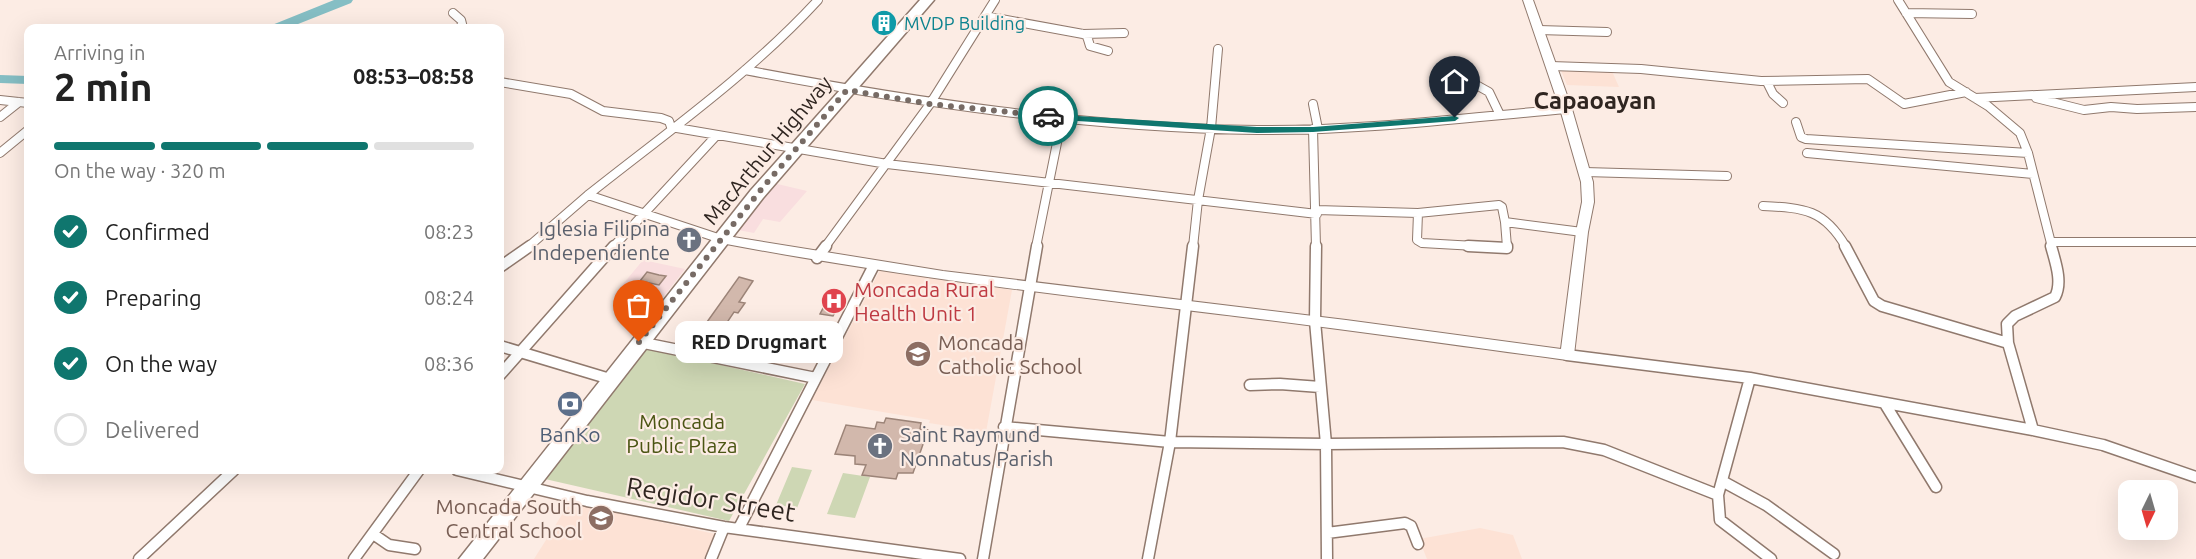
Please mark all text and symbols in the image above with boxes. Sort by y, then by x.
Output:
building icon: MVDP Building [869,8,899,38]
place label: MVDP Building [904,13,1025,33]
text: Arriving in [54,41,145,64]
pin [1429,56,1480,118]
text: 08:53–08:58 [353,63,474,88]
text: 2 min [54,65,153,108]
icon: home [1438,65,1471,98]
street label: MacArthur Highway [698,71,836,229]
courier [1018,86,1078,146]
district label: Capaoayan [1534,87,1656,114]
icon: car [1032,100,1065,133]
text: On the way · 320 m [54,159,226,182]
icon: check [54,215,87,248]
place label: Iglesia Filipina Independiente [532,216,670,264]
text: Confirmed [105,219,210,244]
text: 08:23 [424,220,474,243]
church icon: Iglesia Filipina Independiente [674,225,704,255]
place label: Moncada Rural Health Unit 1 [854,277,994,325]
pin [613,280,664,342]
icon: check [54,281,87,314]
text: Preparing [105,285,202,310]
text: 08:24 [424,286,474,309]
hospital icon: Moncada Rural Health Unit 1 [819,286,849,316]
icon: bag [622,289,655,322]
callout: RED Drugmart [675,321,843,363]
text: RED Drugmart [691,330,827,353]
place label: Moncada Catholic School [938,330,1082,378]
school or university icon: Moncada Catholic School [903,339,933,369]
icon: check [54,347,87,380]
text: On the way [105,351,217,376]
text: 08:36 [424,352,474,375]
bank icon: BanKo [555,389,585,419]
park label: Moncada Public Plaza [626,409,738,457]
text: Delivered [105,417,200,442]
place label: BanKo [540,422,600,446]
place label: Saint Raymund Nonnatus Parish [900,422,1054,470]
church icon: Saint Raymund Nonnatus Parish [865,431,895,461]
street label: Regidor Street [624,471,798,527]
north arrow [2118,480,2178,540]
map controls [2118,480,2178,540]
place label: Moncada South Central School [436,494,582,542]
school or university icon: Moncada South Central School [586,503,616,533]

